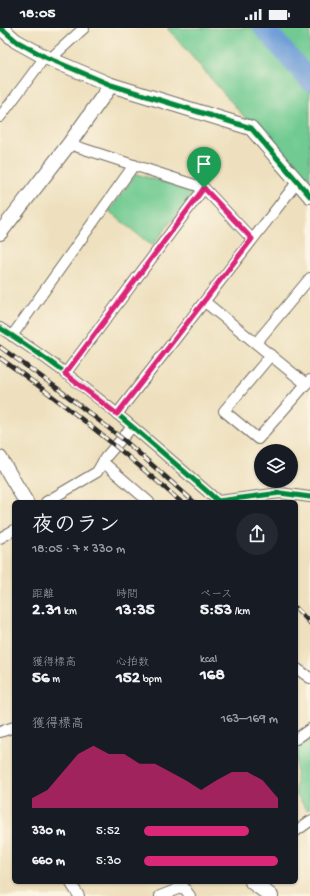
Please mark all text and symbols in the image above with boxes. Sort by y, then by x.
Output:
text: 18:05 [20,5,55,23]
pin [187,147,221,188]
icon: arrive [193,153,215,175]
map controls [254,444,298,488]
button: layers [254,444,298,488]
button: share [236,513,278,555]
text: 夜のラン [32,514,120,540]
text: 18:05 · 7 × 330 m [32,542,125,557]
text: 距離 [32,589,54,601]
text: 時間 [116,589,138,601]
text: ペース [200,589,232,601]
text: 2.31 [32,601,61,621]
text: 13:35 [116,601,155,621]
text: 5:53 [200,601,232,621]
text: km [61,606,77,618]
text: /km [232,606,250,618]
text: kcal [200,654,217,666]
text: 獲得標高 [32,657,76,669]
text: 心拍数 [116,657,149,669]
text: 168 [200,666,225,686]
text: 56 [32,669,50,689]
text: 152 [116,669,140,689]
text: m [50,674,60,686]
text: bpm [140,674,162,686]
text: 163–169 m [221,712,278,727]
text: 獲得標高 [32,717,84,732]
text: 330 m [32,824,65,839]
text: 5:52 [96,824,120,839]
text: 660 m [32,854,65,869]
text: 5:30 [96,854,121,869]

